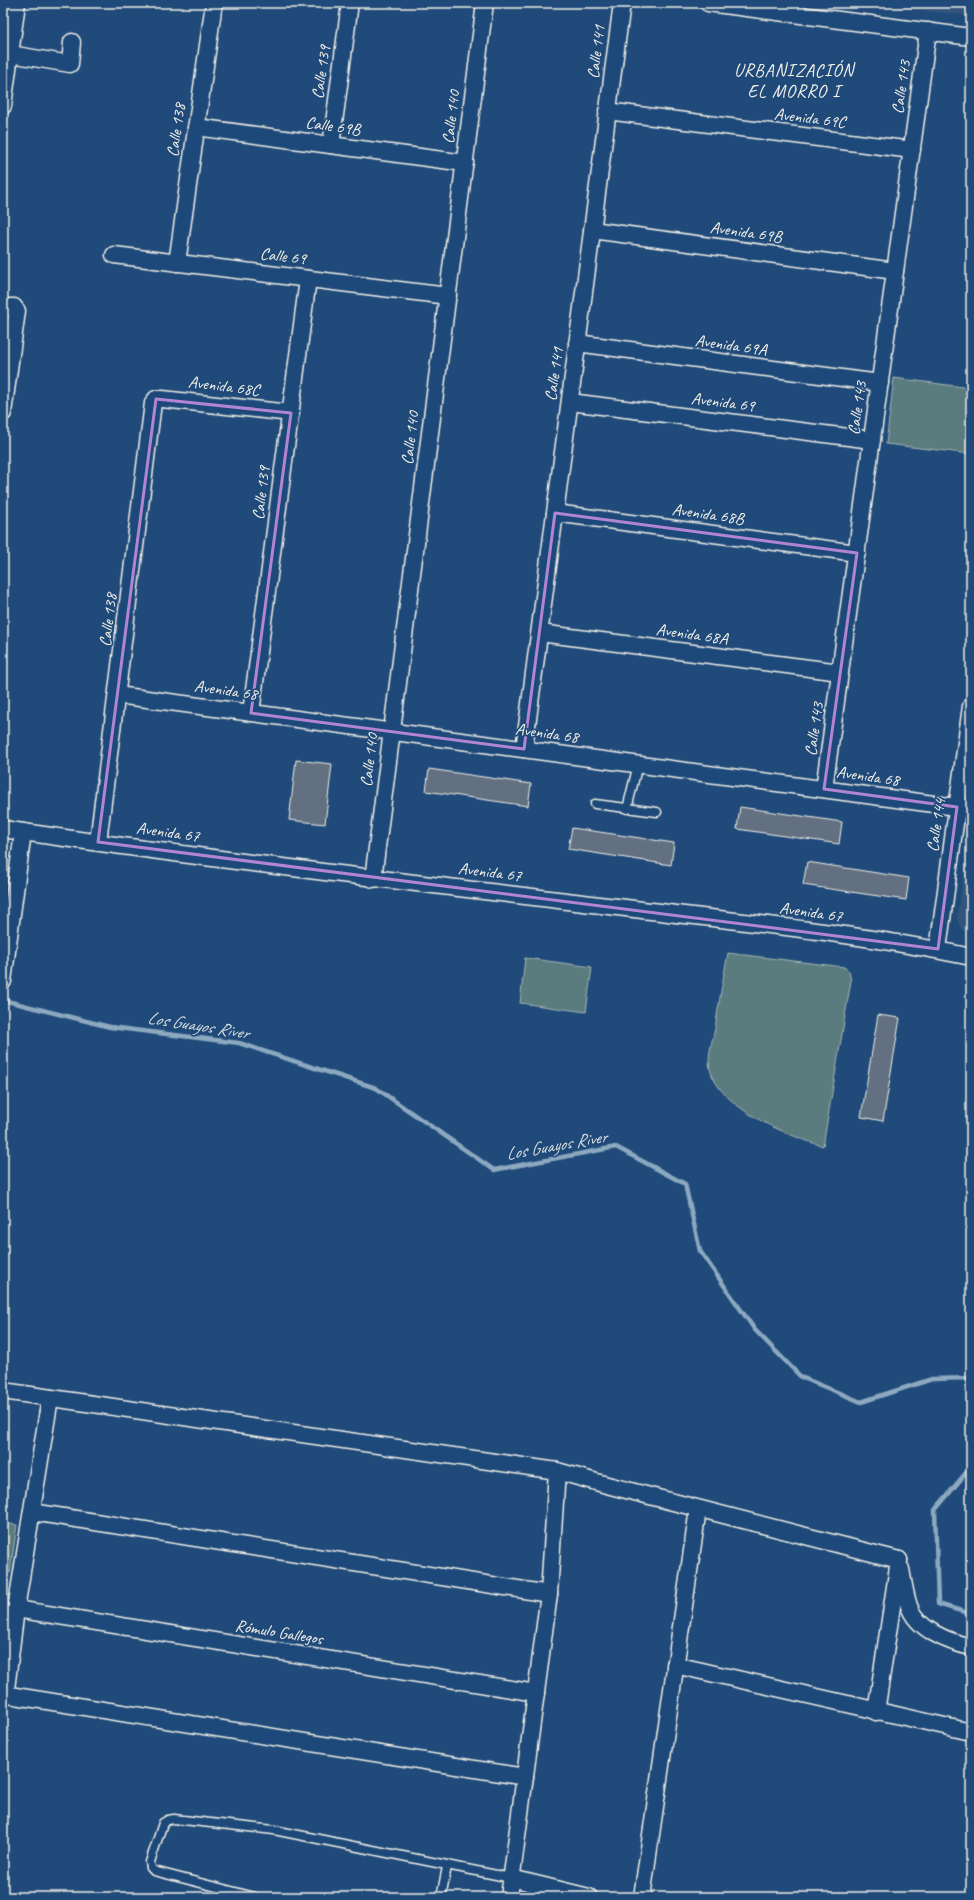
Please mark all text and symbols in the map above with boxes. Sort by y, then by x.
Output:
street label: Calle 141 [582,23,610,80]
street label: Calle 139 [307,43,335,100]
street label: Calle 143 [887,58,915,115]
district label: URBANIZACIÓN EL MORRO I [734,59,856,102]
street label: Calle 140 [437,88,465,145]
street label: Calle 138 [162,100,190,158]
street label: Avenida 69C [773,103,849,133]
street label: Calle 69B [304,112,363,140]
street label: Avenida 69B [709,217,784,248]
street label: Calle 69 [259,243,309,269]
street label: Avenida 69A [694,330,770,361]
street label: Calle 141 [540,345,568,402]
street label: Avenida 68C [187,371,263,401]
street label: Calle 143 [843,379,871,436]
street label: Avenida 69 [690,388,757,416]
street label: Calle 140 [396,409,424,466]
street label: Calle 139 [247,464,275,521]
street label: Avenida 68B [671,499,746,530]
street label: Calle 138 [94,590,122,648]
street label: Avenida 68A [655,619,731,650]
street label: Avenida 68 [193,675,261,705]
street label: Calle 143 [800,700,828,757]
street label: Avenida 68 [514,718,582,748]
street label: Calle 140 [355,731,383,788]
street label: Avenida 68 [835,761,903,791]
street label: Calle 144 [922,795,950,853]
street label: Avenida 67 [135,817,202,847]
street label: Avenida 67 [457,858,524,886]
street label: Avenida 67 [778,897,845,927]
water label: Los Guayos River [146,1006,252,1044]
water label: Los Guayos River [504,1125,611,1165]
street label: Rómulo Gallegos [234,1615,326,1650]

